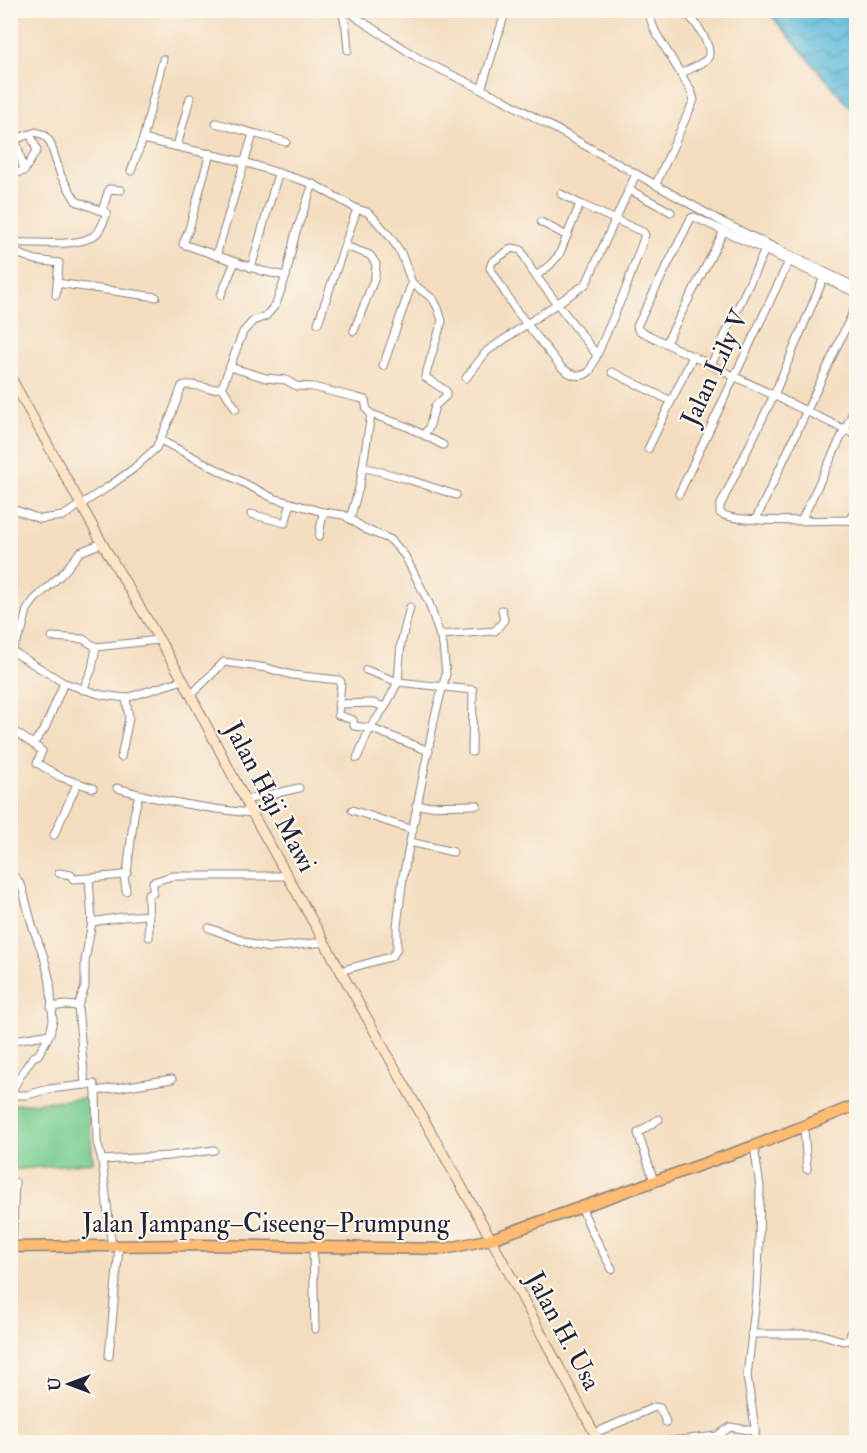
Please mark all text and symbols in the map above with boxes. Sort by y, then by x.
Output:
street label: Jalan Lily V [674,303,757,432]
street label: Jalan Haji Mawi [217,715,323,878]
street label: Jalan Jampang–Ciseeng–Prumpung [81,1208,451,1241]
street label: Jalan H. Usa [518,1265,608,1396]
north arrow [39,1354,99,1414]
text: U [45,1377,65,1391]

